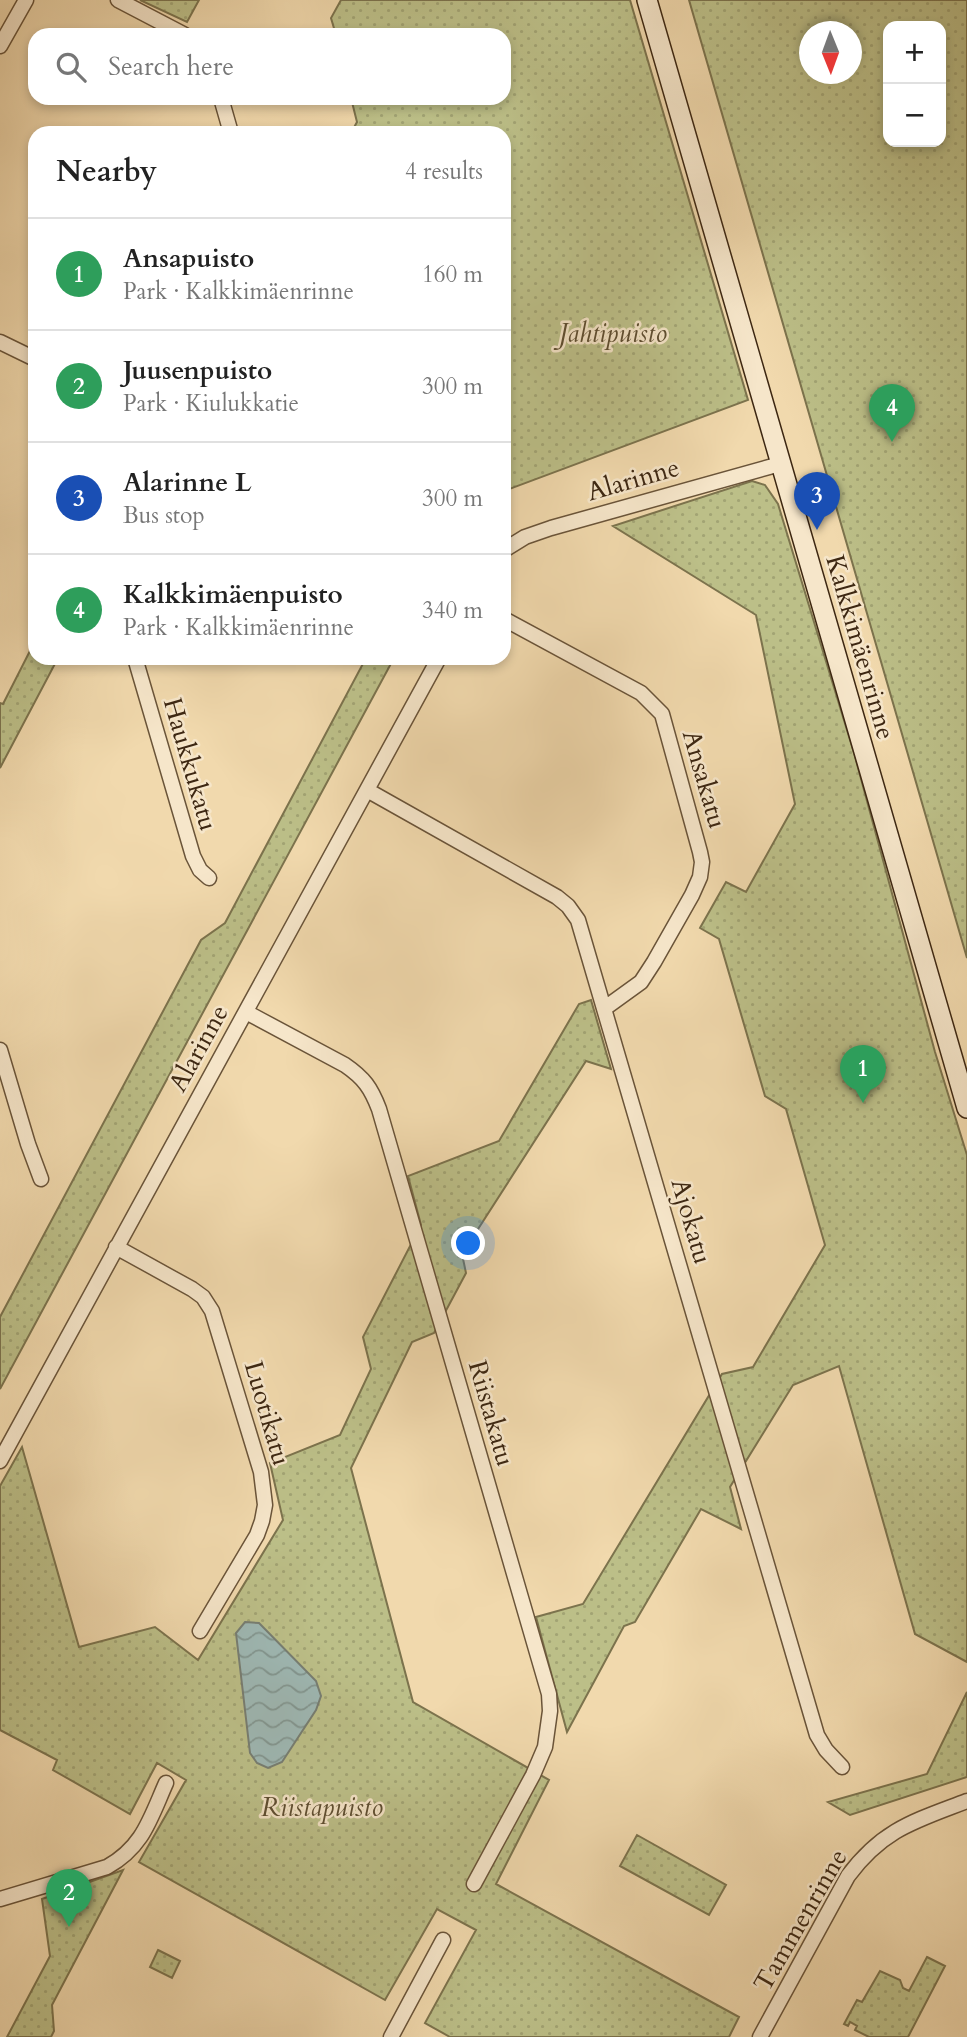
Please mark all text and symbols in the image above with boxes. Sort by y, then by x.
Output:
north arrow [799,21,862,84]
map controls [883,21,946,147]
button: + [883,21,946,84]
search box [28,28,511,105]
icon: search [52,48,90,86]
text: Search here [108,49,234,84]
button: − [883,84,946,147]
text: Nearby [56,151,157,192]
text: 4 results [405,156,483,187]
text: Ansapuisto [123,241,254,276]
text: 1 [73,259,85,290]
text: 160 m [422,259,483,290]
text: Park · Kalkkimäenrinne [123,276,354,307]
park label: Jahtipuisto [553,316,667,351]
text: Juusenpuisto [123,353,272,388]
text: 2 [73,371,85,402]
text: 300 m [422,371,483,402]
pin: 4 [869,384,915,442]
text: Park · Kiulukkatie [123,388,299,419]
street label: Alarinne [583,450,683,509]
text: Alarinne L [123,465,252,500]
pin: 3 [794,472,840,530]
text: 3 [73,483,85,514]
text: 300 m [422,483,483,514]
text: Bus stop [123,500,205,531]
street label: Kalkkimäenrinne [817,551,904,744]
text: Kalkkimäenpuisto [123,577,343,612]
text: 4 [73,595,85,626]
text: 340 m [422,595,483,626]
text: Park · Kalkkimäenrinne [123,612,354,643]
street label: Haukkukatu [155,693,226,835]
street label: Ansakatu [674,726,735,832]
street label: Alarinne [160,998,237,1098]
pin: 1 [840,1045,886,1103]
street label: Ajokatu [663,1174,720,1268]
your location [451,1226,485,1260]
street label: Riistakatu [460,1356,523,1470]
street label: Luotikatu [236,1357,299,1469]
park label: Riistapuisto [261,1790,383,1825]
street label: Tammenrinne [746,1843,855,1998]
pin: 2 [46,1869,92,1927]

